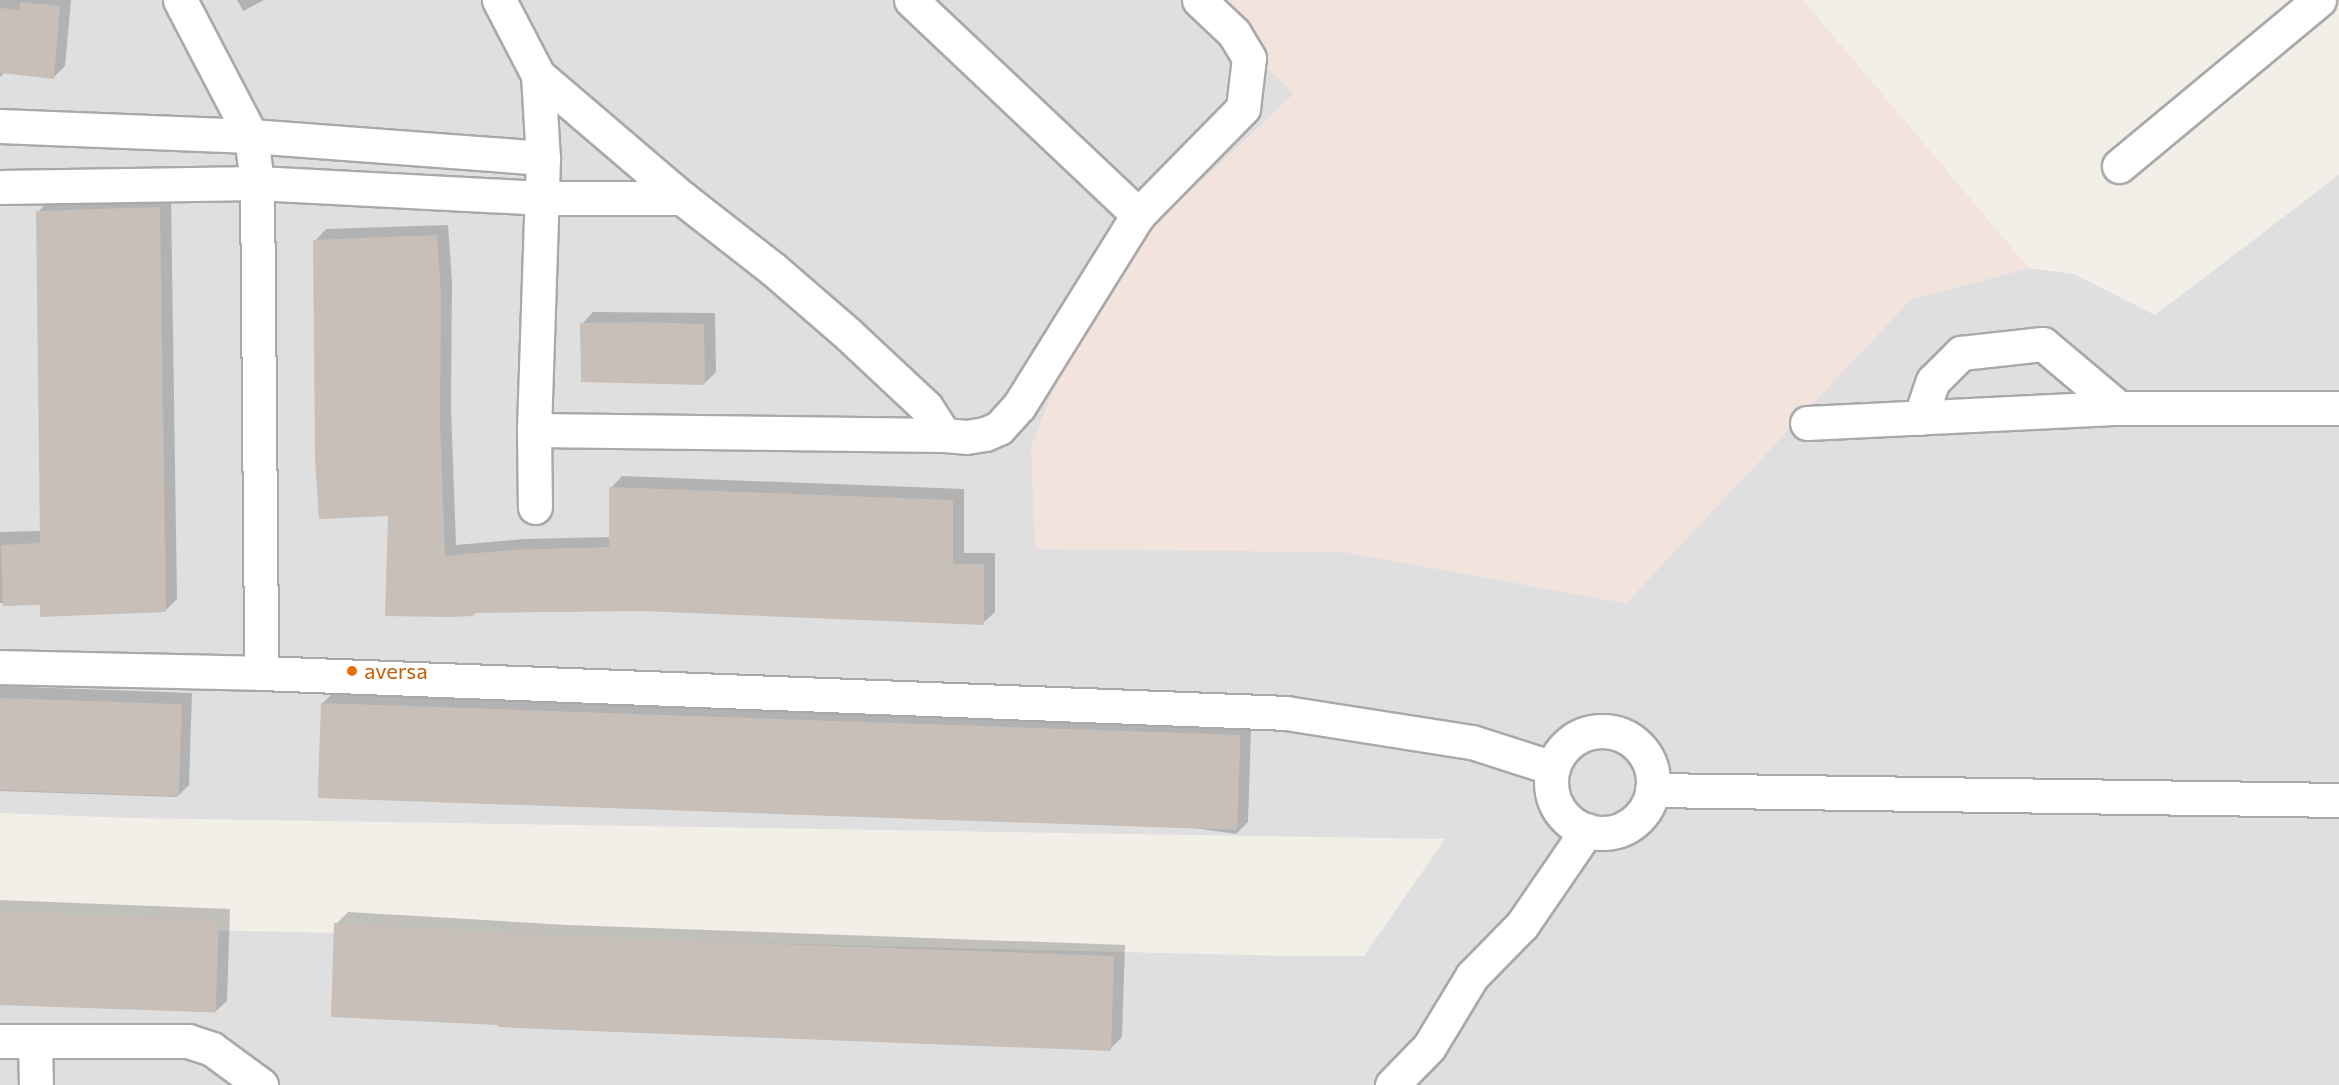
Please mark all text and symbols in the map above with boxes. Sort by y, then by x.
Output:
place label: aversa [364,658,428,684]
marker: aversa [345,664,359,678]

